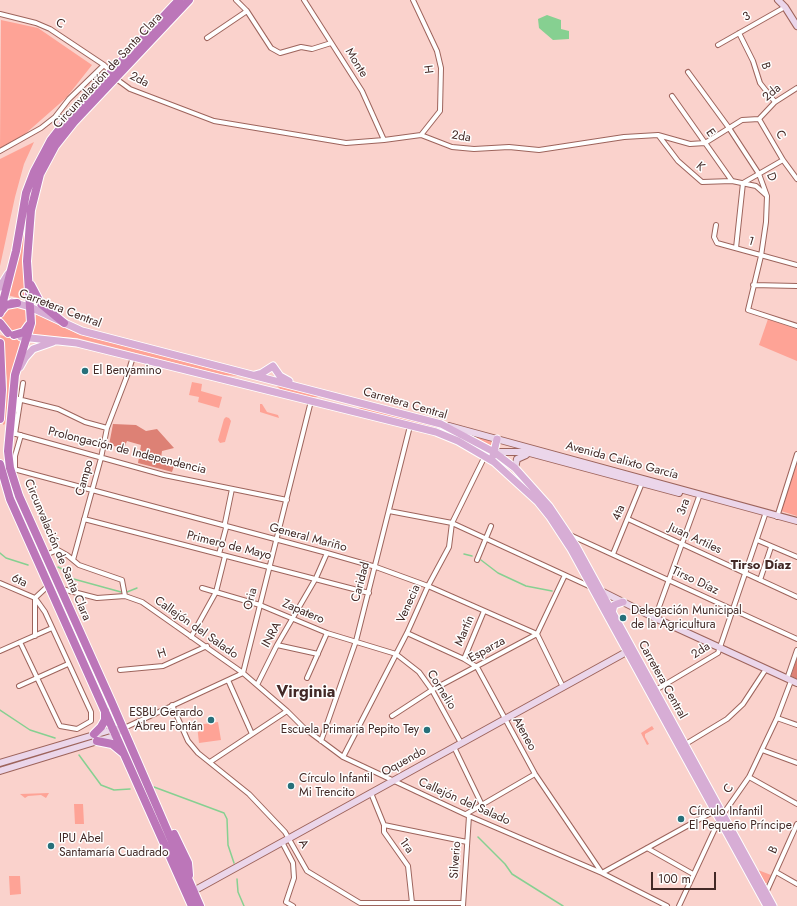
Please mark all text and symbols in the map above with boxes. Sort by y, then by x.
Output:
street label: 3 [741,9,753,25]
street label: Circunvalación de Santa Clara [51,10,165,132]
street label: C [53,16,67,32]
street label: Monte [342,46,370,80]
street label: B [757,61,773,71]
street label: H [422,64,438,74]
street label: 2da [127,69,151,91]
street label: 2da [760,81,784,105]
street label: E [702,126,718,140]
street label: 2da [450,128,472,146]
street label: C [772,128,788,142]
street label: K [693,159,707,175]
street label: D [763,171,779,183]
street label: 1 [746,234,756,250]
street label: Carretera Central [17,287,103,331]
place label: El Benyamino [93,364,161,378]
marker: El Benyamino [80,366,90,376]
street label: Carretera Central [361,385,449,423]
street label: Prolongación de Independencia [46,424,208,478]
street label: Avenida Calixto García [564,439,680,483]
street label: Campo [73,458,97,498]
street label: Circunvalación de Santa Clara [21,477,93,623]
street label: 3ra [674,497,694,517]
street label: 4ta [609,503,629,523]
street label: General Mariño [268,521,348,555]
street label: Juan Artiles [666,521,724,557]
street label: Primero de Mayo [185,529,273,563]
district label: Tirso Díaz [731,558,791,574]
street label: Caridad [349,560,373,604]
street label: Tirso Díaz [669,564,721,598]
street label: 6ta [9,571,29,591]
street label: Venecia [394,583,424,625]
street label: Oria [241,586,261,612]
street label: Callejón del Salado [151,594,241,662]
street label: Zapatero [280,597,326,627]
place label: Delegación Municipal de la Agricultura [631,604,742,632]
marker: Delegación Municipal de la Agricultura [618,613,628,623]
street label: Martín [452,614,478,648]
street label: INRA [259,620,285,650]
street label: Esparza [466,634,508,666]
street label: Carretera Central [635,638,689,722]
street label: 2da [689,640,713,662]
street label: H [156,646,168,662]
street label: Cornelio [423,668,459,712]
district label: Virginia [277,683,335,703]
place label: ESBU Gerardo Abreu Fontán [129,706,203,734]
marker: ESBU Gerardo Abreu Fontán [206,715,216,725]
street label: Ateneo [509,715,539,753]
place label: Escuela Primaria Pepito Tey [281,723,419,737]
marker: Escuela Primaria Pepito Tey [422,725,432,735]
street label: Oquendo [379,744,429,780]
place label: Círculo Infantil Mi Trencito [299,772,373,800]
street label: Callejón del Salado [416,775,512,829]
marker: Círculo Infantil Mi Trencito [286,781,296,791]
street label: C [721,782,737,796]
place label: Círculo Infantil El Pequeño Príncipe [689,805,792,833]
marker: Círculo Infantil El Pequeño Príncipe [676,814,686,824]
place label: IPU Abel Santamaría Cuadrado [59,832,168,860]
street label: 1ra [396,836,416,856]
street label: A [295,837,311,851]
marker: IPU Abel Santamaría Cuadrado [46,841,56,851]
street label: Silverio [448,841,464,879]
street label: B [766,844,782,856]
scale bar [653,864,718,890]
text: 100 m [658,870,691,888]

